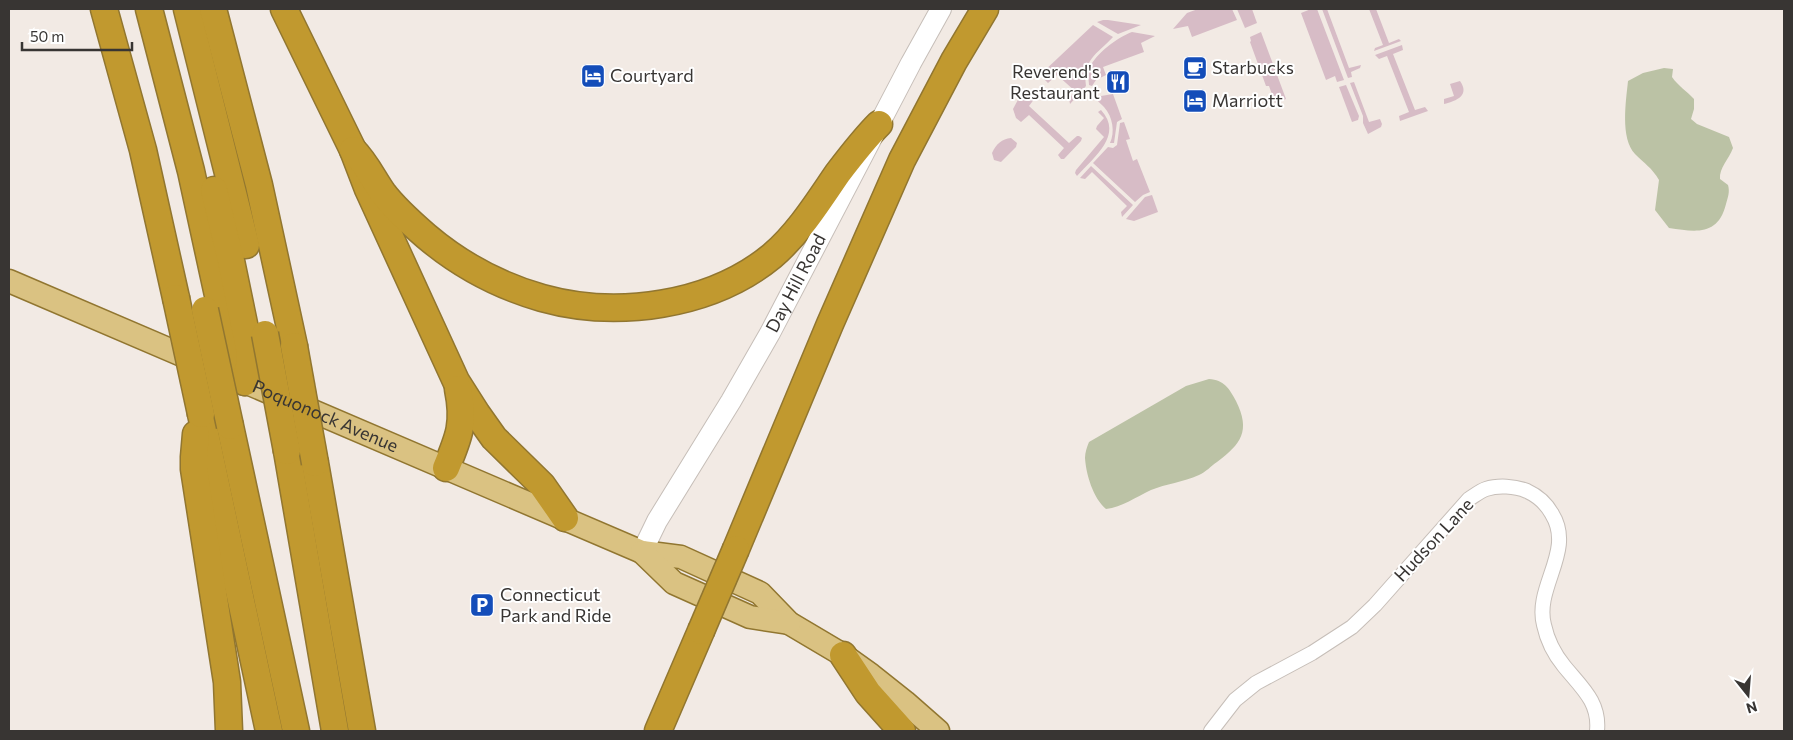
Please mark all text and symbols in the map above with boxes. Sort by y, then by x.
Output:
scale bar [22,20,132,52]
text: 50 m [30,27,64,45]
cafe icon: Starbucks [1182,55,1208,81]
place label: Starbucks [1212,56,1294,78]
place label: Reverend's Restaurant [1010,60,1100,103]
hotel icon: Courtyard [580,63,606,89]
place label: Courtyard [610,64,694,86]
restaurant icon: Reverend's Restaurant [1105,69,1131,95]
hotel icon: Marriott [1182,88,1208,114]
place label: Marriott [1212,89,1283,111]
street label: Day Hill Road [760,230,830,336]
street label: Poquonock Avenue [249,375,402,456]
street label: Hudson Lane [1389,493,1478,586]
place label: Connecticut Park and Ride [500,583,611,626]
parking icon: Connecticut Park and Ride [469,592,495,618]
north arrow [1723,670,1773,720]
text: N [1744,698,1759,718]

